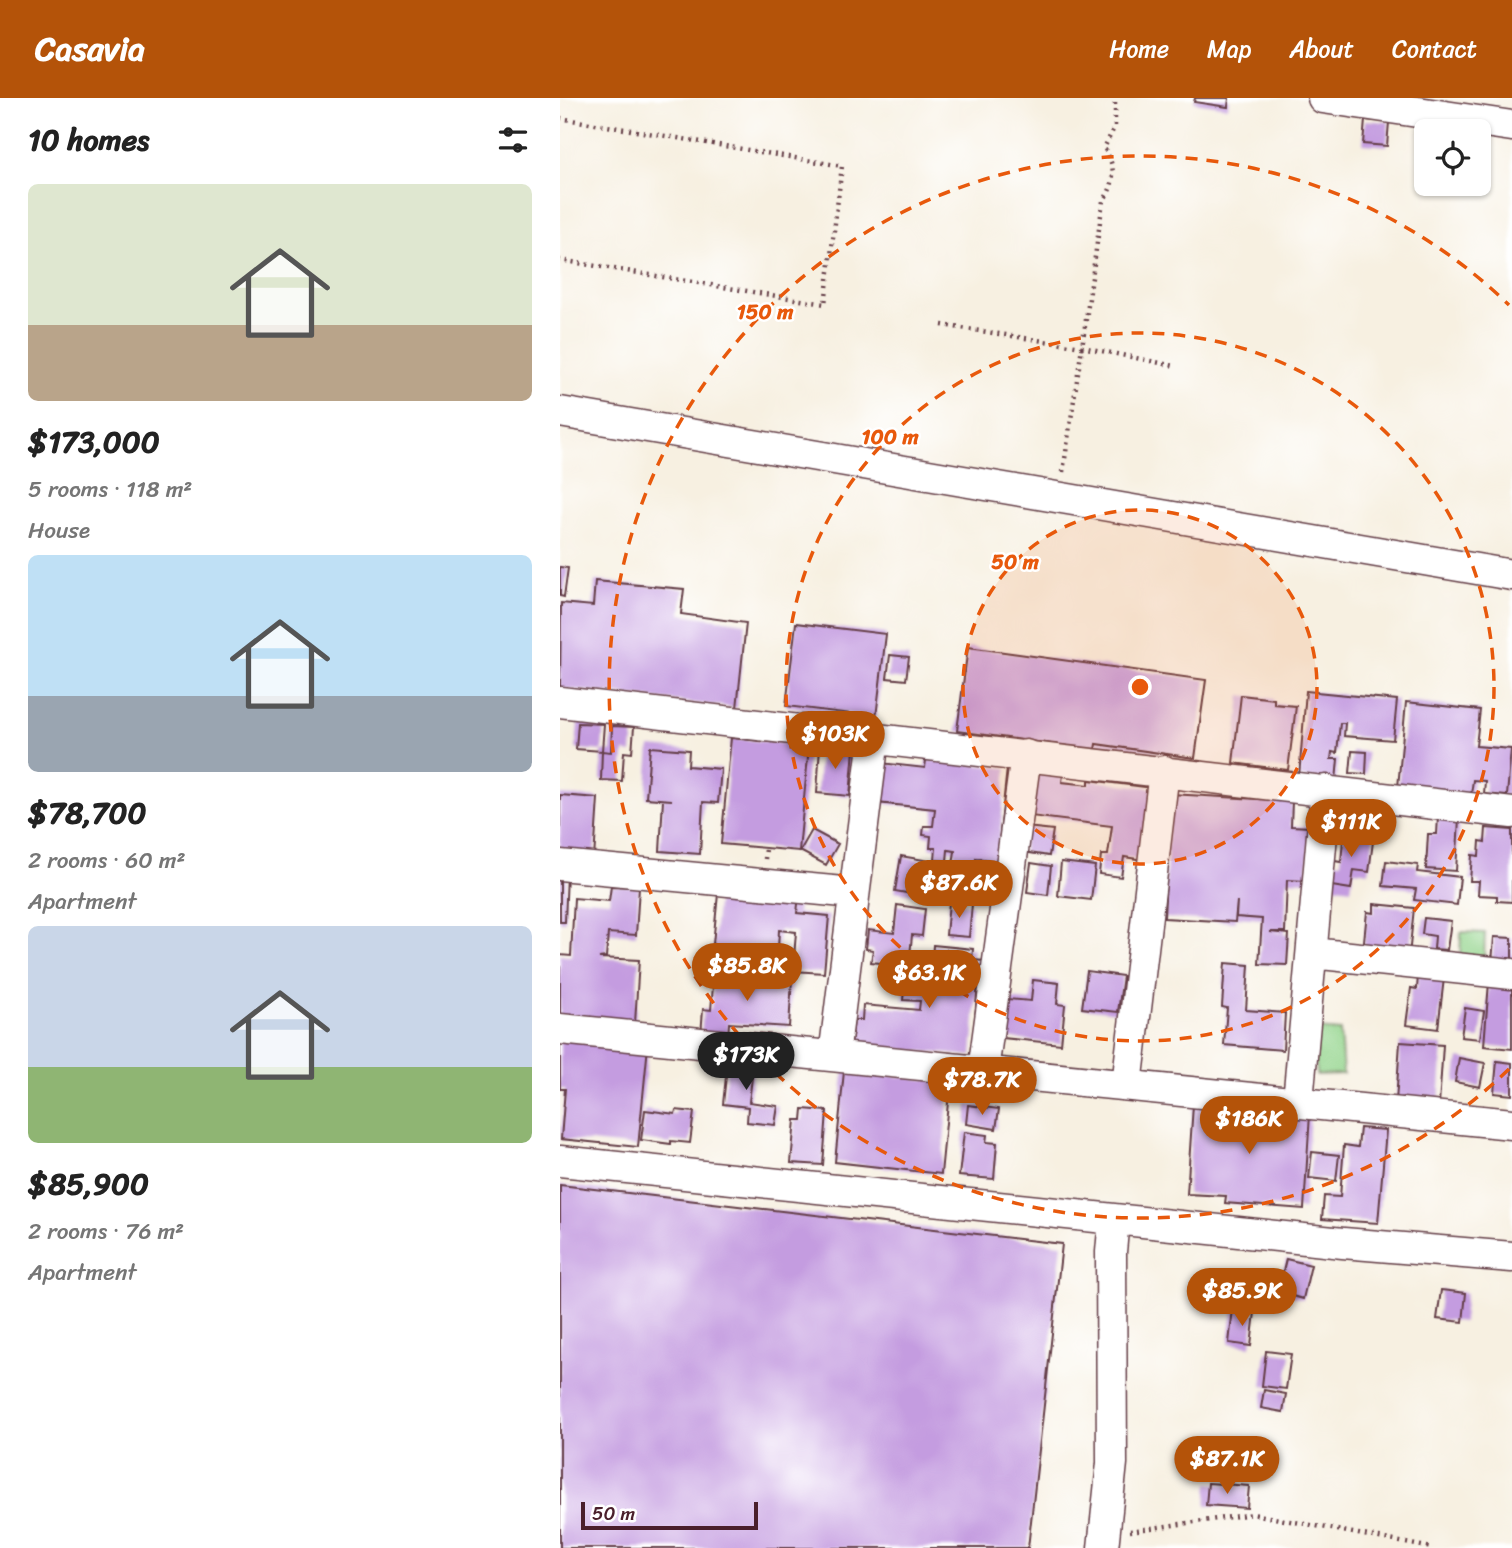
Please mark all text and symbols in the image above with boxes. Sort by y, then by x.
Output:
text: Casavia [35,20,145,78]
text: Home [1109,28,1169,70]
text: Map [1207,28,1251,70]
text: About [1289,28,1354,70]
text: Contact [1392,28,1477,70]
text: 10 homes [28,113,149,167]
map controls [1414,119,1491,196]
button: locate [1414,119,1491,196]
icon: filters [494,121,532,159]
icon: home [217,230,343,356]
text: 150 m [737,293,794,331]
text: $173,000 [28,415,160,469]
text: 100 m [861,418,919,456]
text: 5 rooms · 118 m² [28,469,192,510]
text: House [28,510,90,551]
text: 50 m [991,543,1040,581]
icon: home [217,601,343,727]
centre of rings [1128,675,1152,699]
pin: $103K [786,712,884,771]
text: $103K [802,713,868,754]
text: $78,700 [28,786,147,840]
pin: $111K [1302,800,1400,859]
text: $111K [1321,801,1381,842]
text: 2 rooms · 60 m² [28,840,186,881]
pin: $87.6K [902,860,1016,920]
text: $87.6K [921,862,997,903]
text: Apartment [28,881,137,922]
pin: $85.8K [690,944,804,1003]
text: $85.8K [708,945,786,986]
pin: $63.1K [872,950,986,1010]
text: $63.1K [893,952,965,993]
icon: home [217,972,343,1098]
pin: $173K [697,1032,795,1092]
text: $173K [713,1034,779,1075]
pin: $78.7K [925,1058,1039,1117]
text: $78.7K [944,1059,1020,1100]
pin: $186K [1200,1096,1298,1156]
text: $186K [1216,1098,1282,1139]
text: $85,900 [28,1157,149,1211]
text: 2 rooms · 76 m² [28,1211,184,1252]
text: Apartment [28,1252,137,1293]
pin: $85.9K [1185,1268,1299,1328]
text: $85.9K [1203,1270,1281,1311]
pin: $87.1K [1170,1436,1284,1496]
text: $87.1K [1190,1438,1264,1479]
text: 50 m [592,1497,635,1530]
scale bar [581,1499,758,1531]

